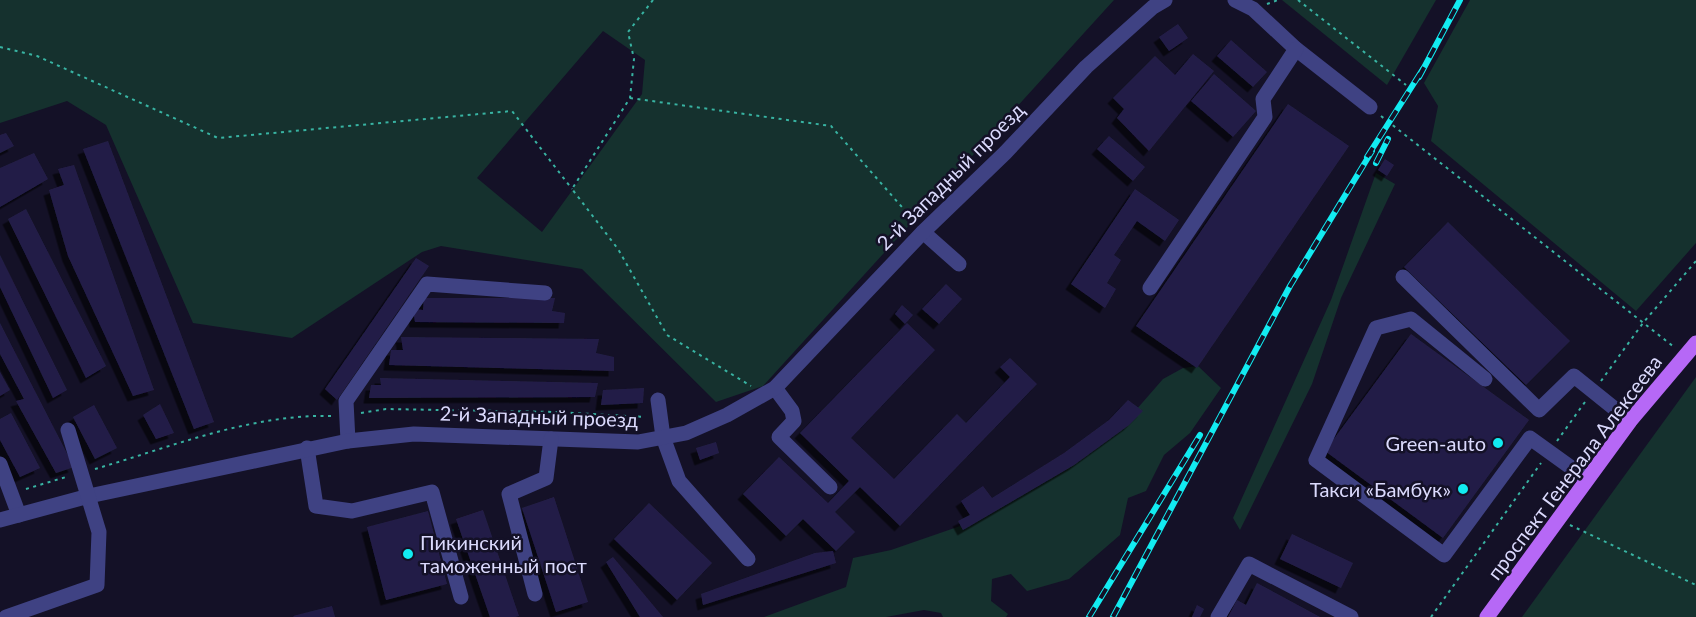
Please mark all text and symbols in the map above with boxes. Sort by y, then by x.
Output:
street label: 2-й Западный проезд [871,97,1029,255]
street label: проспект Генерала Алексеева [1482,350,1666,584]
street label: 2-й Западный проезд [439,401,639,431]
place label: Green-auto [1385,431,1486,455]
marker: Green-auto [1491,436,1505,450]
place label: Такси «Бамбук» [1310,477,1451,501]
marker: Такси «Бамбук» [1456,482,1470,496]
place label: Пикинский таможенный пост [420,530,587,577]
marker: Пикинский таможенный пост [401,547,415,561]

